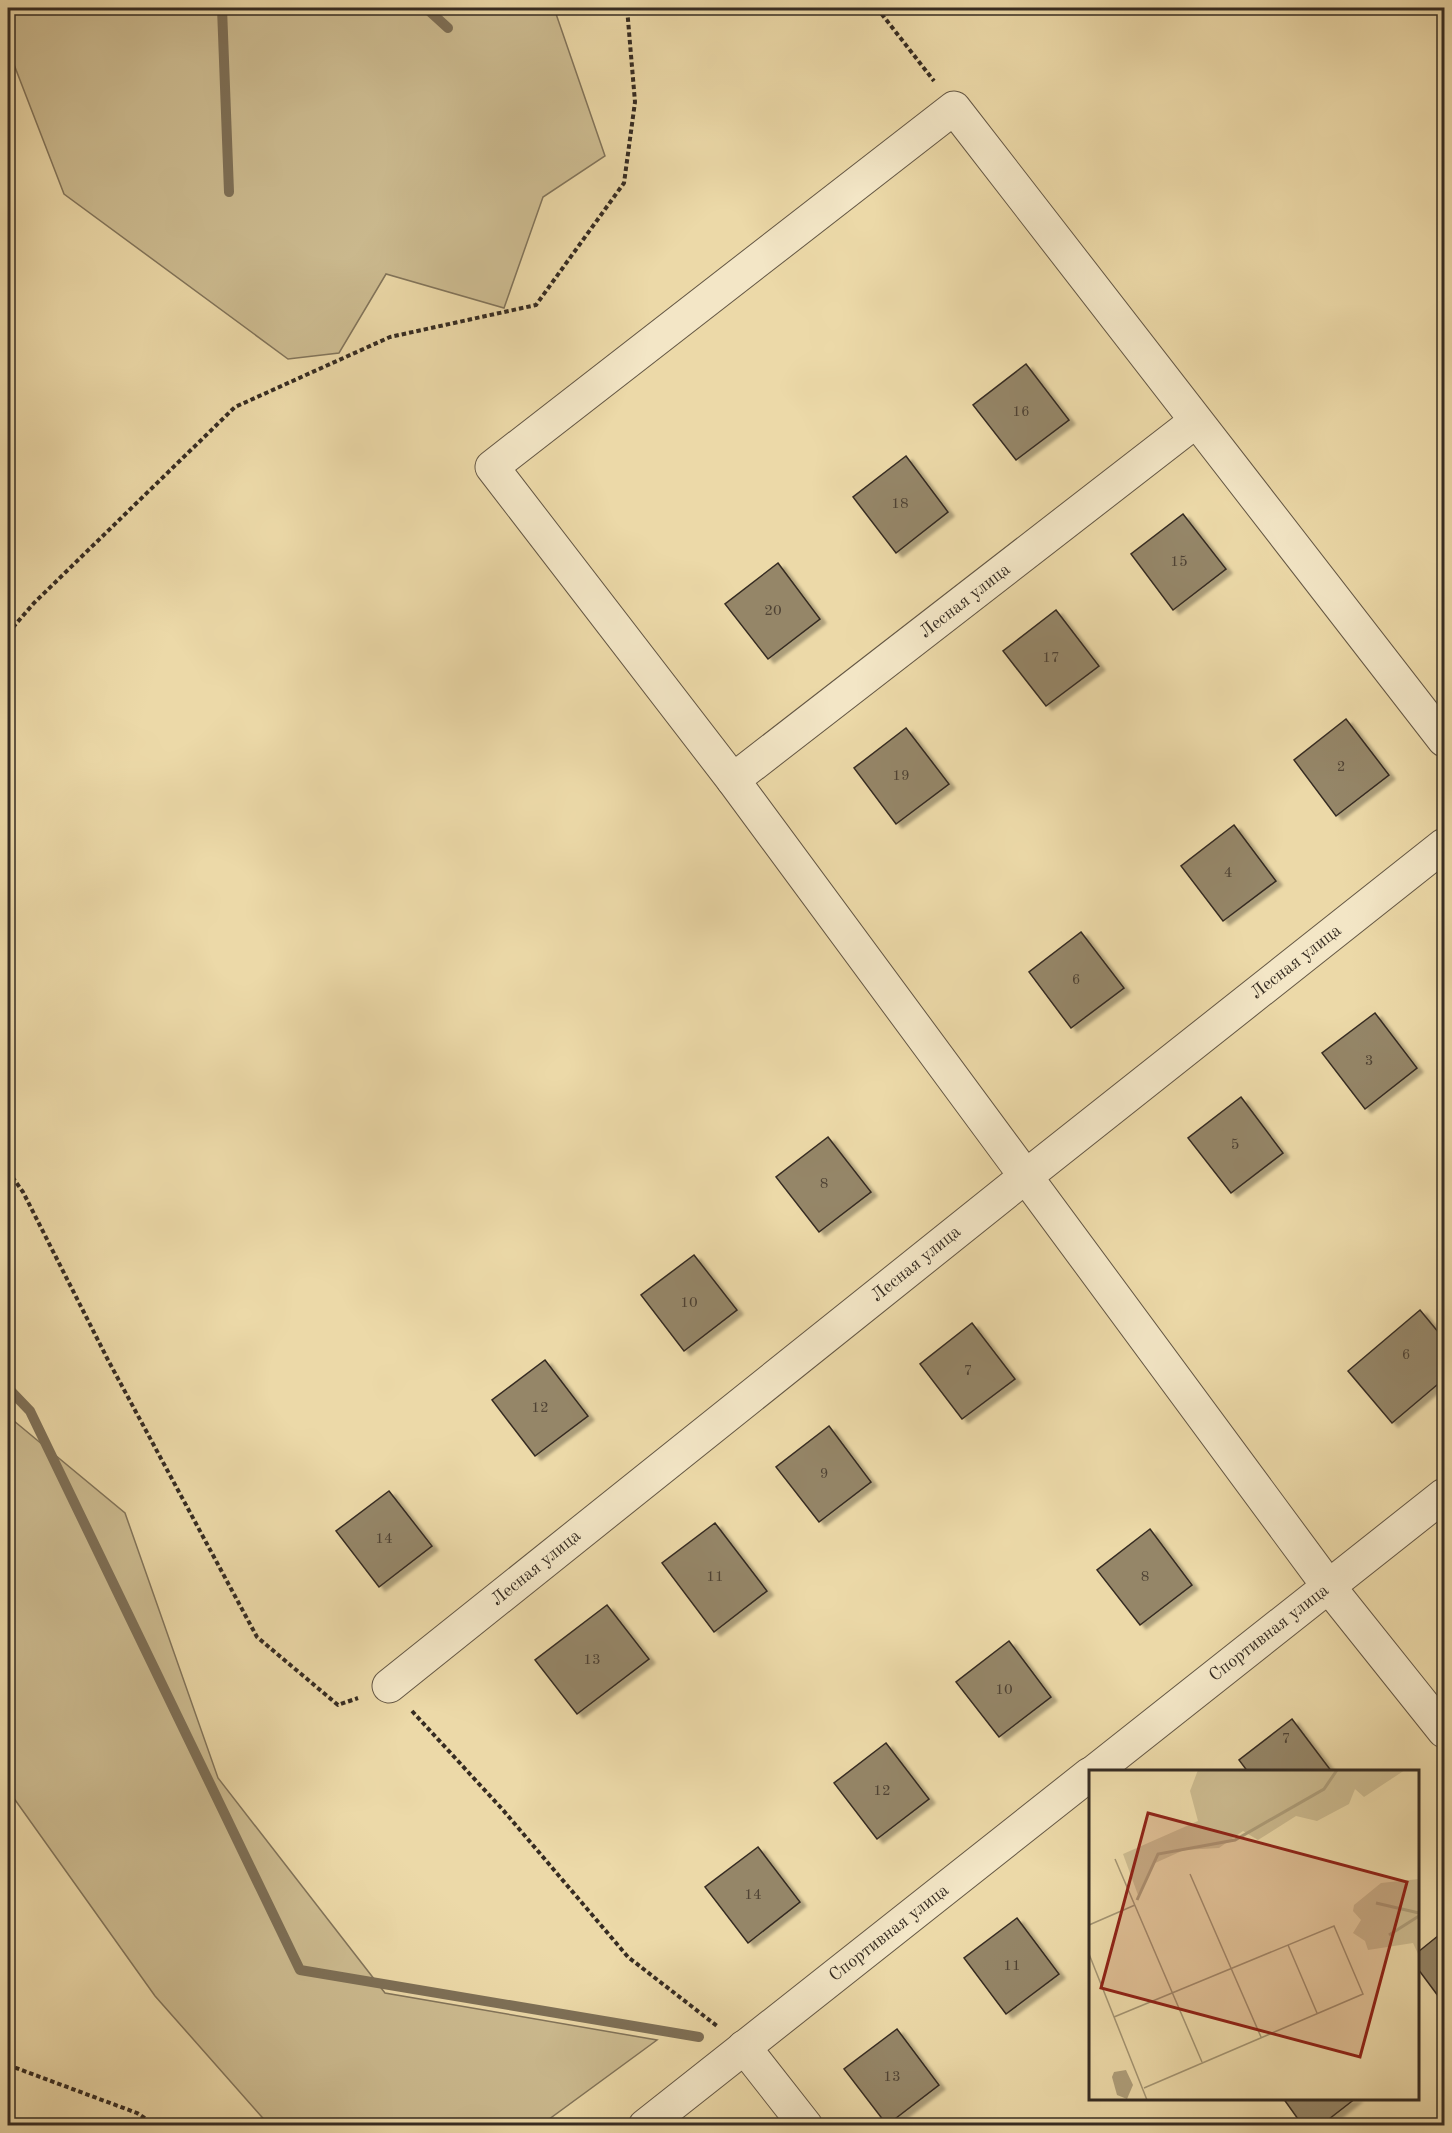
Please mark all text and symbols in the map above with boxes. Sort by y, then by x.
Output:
house number: 16 [1012,405,1030,420]
house number: 18 [891,497,909,512]
house number: 15 [1170,555,1188,570]
street label: Лесная улица [916,560,1014,642]
house number: 20 [764,604,782,619]
house number: 17 [1042,651,1060,666]
house number: 2 [1337,760,1345,775]
house number: 19 [892,769,910,784]
house number: 4 [1224,866,1232,881]
street label: Лесная улица [1247,921,1345,1003]
house number: 6 [1072,973,1080,988]
house number: 3 [1365,1054,1373,1069]
house number: 5 [1231,1138,1239,1153]
house number: 8 [820,1177,828,1192]
street label: Лесная улица [868,1223,964,1305]
house number: 10 [680,1296,698,1311]
house number: 6 [1402,1348,1410,1363]
house number: 7 [964,1364,972,1379]
house number: 12 [531,1401,549,1416]
house number: 9 [820,1467,828,1482]
street label: Лесная улица [488,1527,584,1609]
house number: 14 [375,1532,393,1547]
house number: 11 [706,1570,724,1585]
house number: 8 [1141,1570,1149,1585]
street label: Спортивная улица [1206,1581,1332,1685]
house number: 13 [583,1653,601,1668]
house number: 10 [995,1683,1013,1698]
house number: 7 [1282,1732,1290,1747]
inset map [1089,1770,1419,2100]
house number: 12 [873,1784,891,1799]
street label: Спортивная улица [826,1881,952,1985]
house number: 14 [744,1888,762,1903]
house number: 11 [1003,1959,1021,1974]
house number: 13 [883,2070,901,2085]

